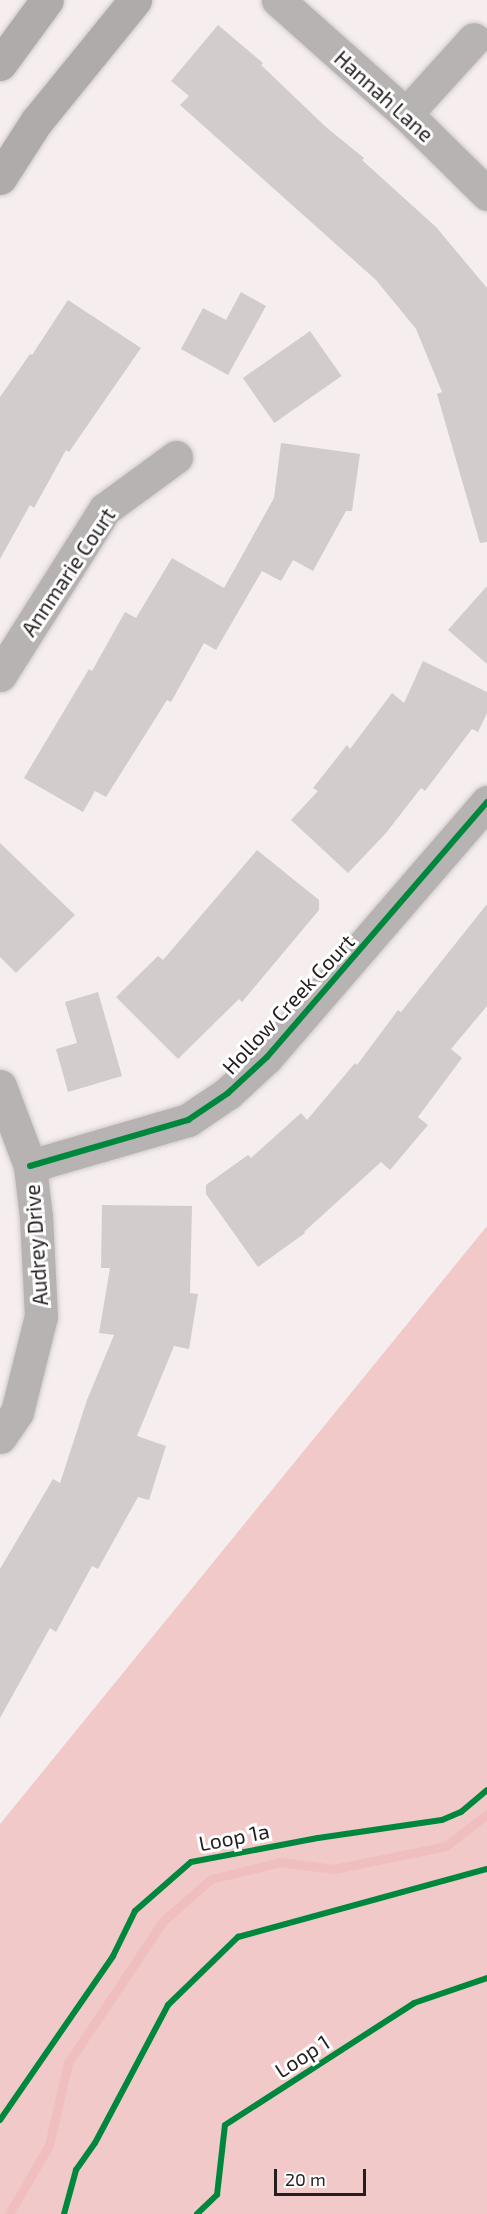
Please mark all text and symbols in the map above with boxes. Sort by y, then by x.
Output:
street label: Hannah Lane [329,45,439,147]
street label: Annmarie Court [16,503,120,641]
street label: Hollow Creek Court [217,929,359,1079]
street label: Audrey Drive [19,1183,53,1307]
street label: Loop 1a [197,1818,271,1856]
street label: Loop 1 [270,2029,334,2083]
scale bar [277,2157,368,2195]
text: 20 m [285,2168,326,2190]

